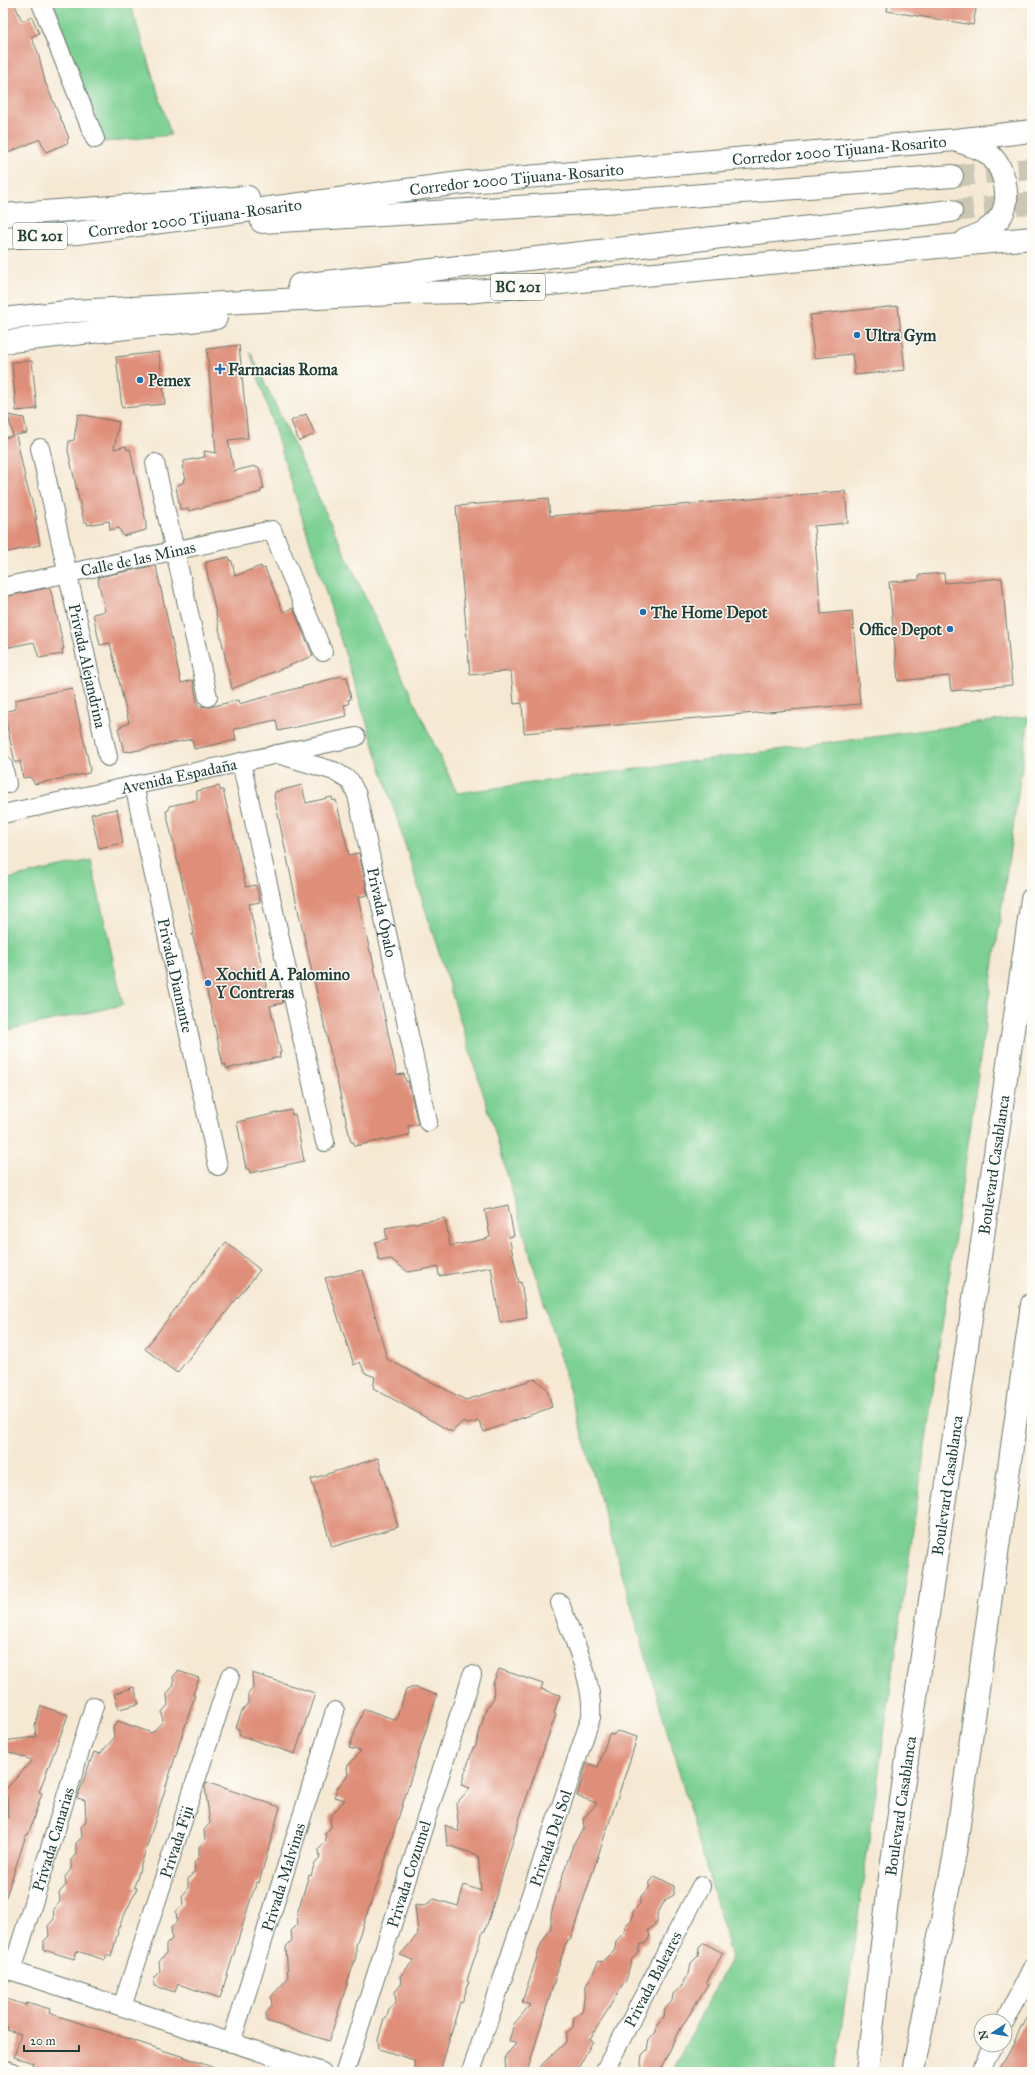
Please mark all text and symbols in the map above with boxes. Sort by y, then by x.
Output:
street label: Corredor 2000 Tijuana-Rosarito [731,131,947,169]
street label: Corredor 2000 Tijuana-Rosarito [408,159,624,199]
street label: Corredor 2000 Tijuana-Rosarito [87,194,303,241]
road number: BC 201 [13,223,67,249]
road number: BC 201 [491,274,545,300]
place label: Ultra Gym [865,326,937,346]
marker: Ultra Gym [852,330,862,340]
place label: Farmacias Roma [228,360,339,379]
marker: Farmacias Roma [215,364,225,374]
place label: Pemex [148,371,191,390]
marker: Pemex [135,375,145,385]
street label: Calle de las Minas [79,537,197,580]
street label: Privada Alejandrina [65,602,111,730]
place label: The Home Depot [650,603,768,623]
marker: The Home Depot [638,607,648,617]
place label: Office Depot [859,620,942,640]
marker: Office Depot [945,624,955,634]
street label: Avenida Espadaña [118,754,239,798]
street label: Privada Ópalo [363,866,401,959]
street label: Privada Diamante [154,916,198,1035]
place label: Xochitl A. Palomino Y Contreras [215,965,350,1002]
marker: Xochitl A. Palomino Y Contreras [203,978,213,988]
street label: Boulevard Casablanca [974,1093,1013,1236]
street label: Boulevard Casablanca [927,1414,966,1557]
street label: Boulevard Casablanca [881,1735,920,1877]
street label: Privada Canarias [28,1785,78,1894]
street label: Privada Del Sol [525,1787,575,1889]
street label: Privada Fiji [155,1802,197,1880]
street label: Privada Cozumel [382,1817,435,1930]
street label: Privada Malvinas [257,1820,309,1934]
street label: Privada Baleares [620,1928,685,2030]
north arrow [973,2013,1013,2053]
scale bar [24,2027,79,2053]
text: N [976,2028,991,2041]
text: 20 m [30,2034,56,2048]

